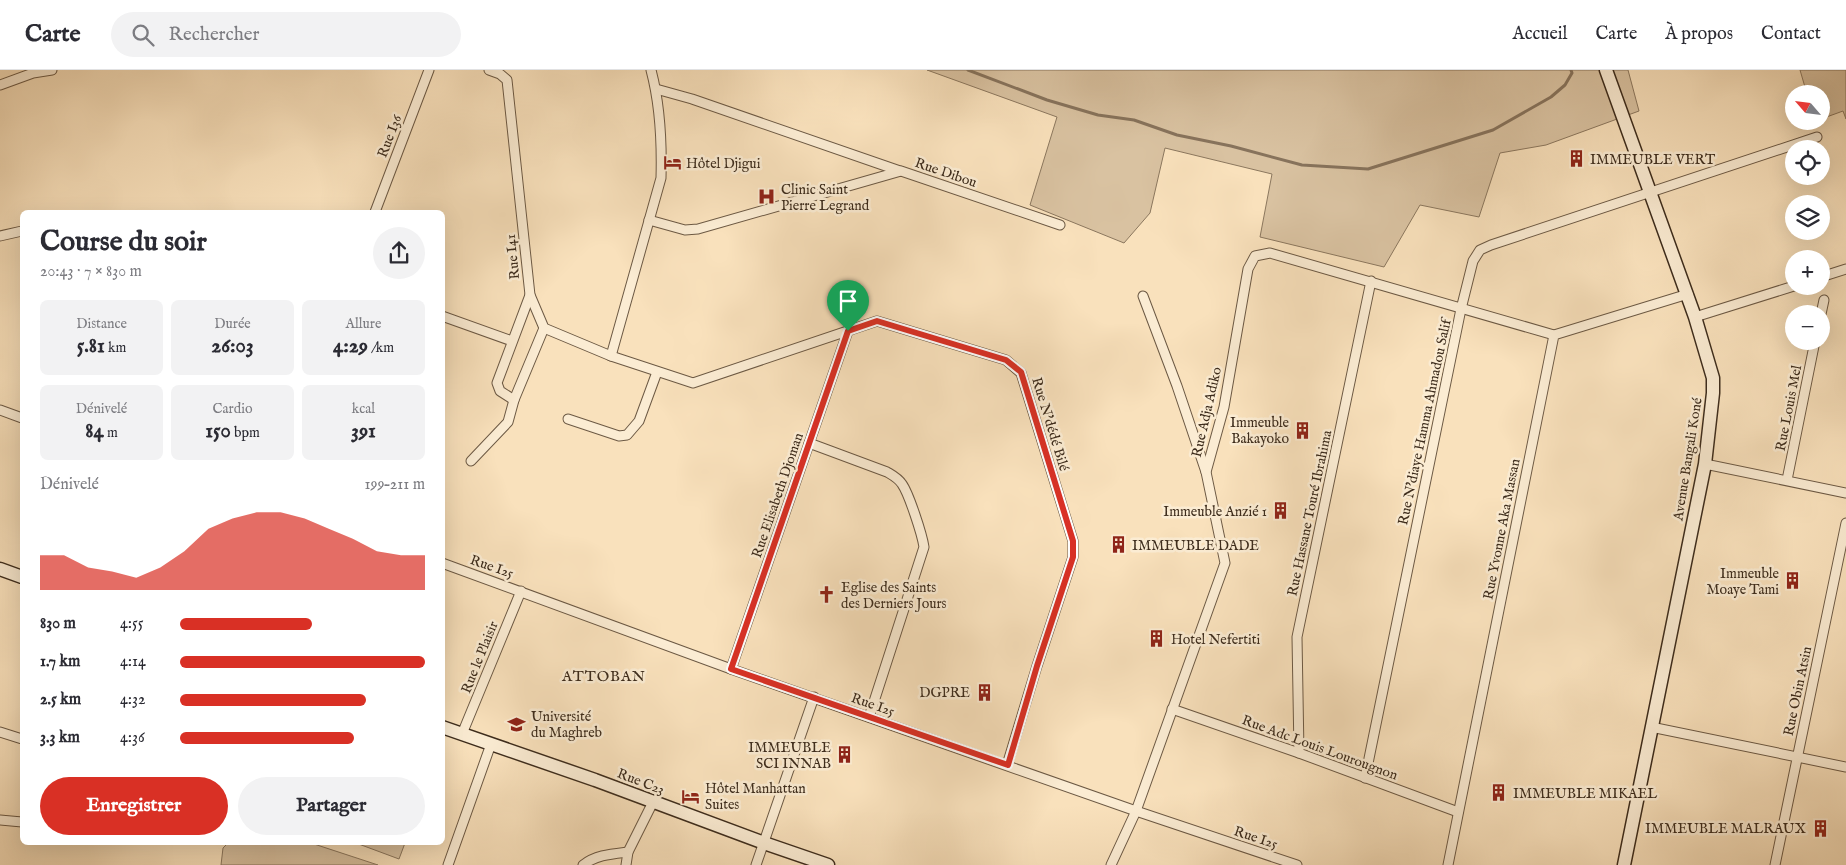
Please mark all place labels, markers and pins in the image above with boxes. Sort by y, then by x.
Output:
building icon: IMMEUBLE VERT [1566,149,1586,169]
place label: IMMEUBLE VERT [1590,151,1716,169]
hotel icon: Hôtel Djigui [662,153,682,173]
place label: Hôtel Djigui [686,155,761,173]
place label: Clinic Saint Pierre Legrand [781,181,870,215]
hospital icon: Clinic Saint Pierre Legrand [757,187,777,207]
pin [827,280,869,331]
place label: Immeuble Bakayoko [1230,414,1290,448]
building icon: Immeuble Bakayoko [1293,420,1313,440]
building icon: Immeuble Anzié 1 [1271,501,1291,521]
place label: Immeuble Anzié 1 [1163,503,1267,521]
building icon: IMMEUBLE DADE [1108,535,1128,555]
place label: IMMEUBLE DADE [1132,537,1259,555]
place label: Immeuble Moaye Tami [1707,565,1780,599]
building icon: Immeuble Moaye Tami [1783,571,1803,591]
place label: Eglise des Saints des Derniers Jours [841,579,947,613]
church icon: Eglise des Saints des Derniers Jours [817,585,837,605]
building icon: Hotel Nefertiti [1147,629,1167,649]
place label: Hotel Nefertiti [1171,631,1261,649]
building icon: DGPRE [974,682,994,702]
place label: DGPRE [919,684,970,702]
place label: Université du Maghreb [531,708,602,742]
school or university icon: Université du Maghreb [507,714,527,734]
place label: IMMEUBLE SCI INNAB [748,739,831,773]
building icon: IMMEUBLE SCI INNAB [835,745,855,765]
place label: Hôtel Manhattan Suites [705,780,806,814]
building icon: IMMEUBLE MIKAEL [1489,783,1509,803]
place label: IMMEUBLE MIKAEL [1513,785,1657,803]
hotel icon: Hôtel Manhattan Suites [681,786,701,806]
building icon: IMMEUBLE MALRAUX [1810,818,1830,838]
place label: IMMEUBLE MALRAUX [1645,820,1807,838]

